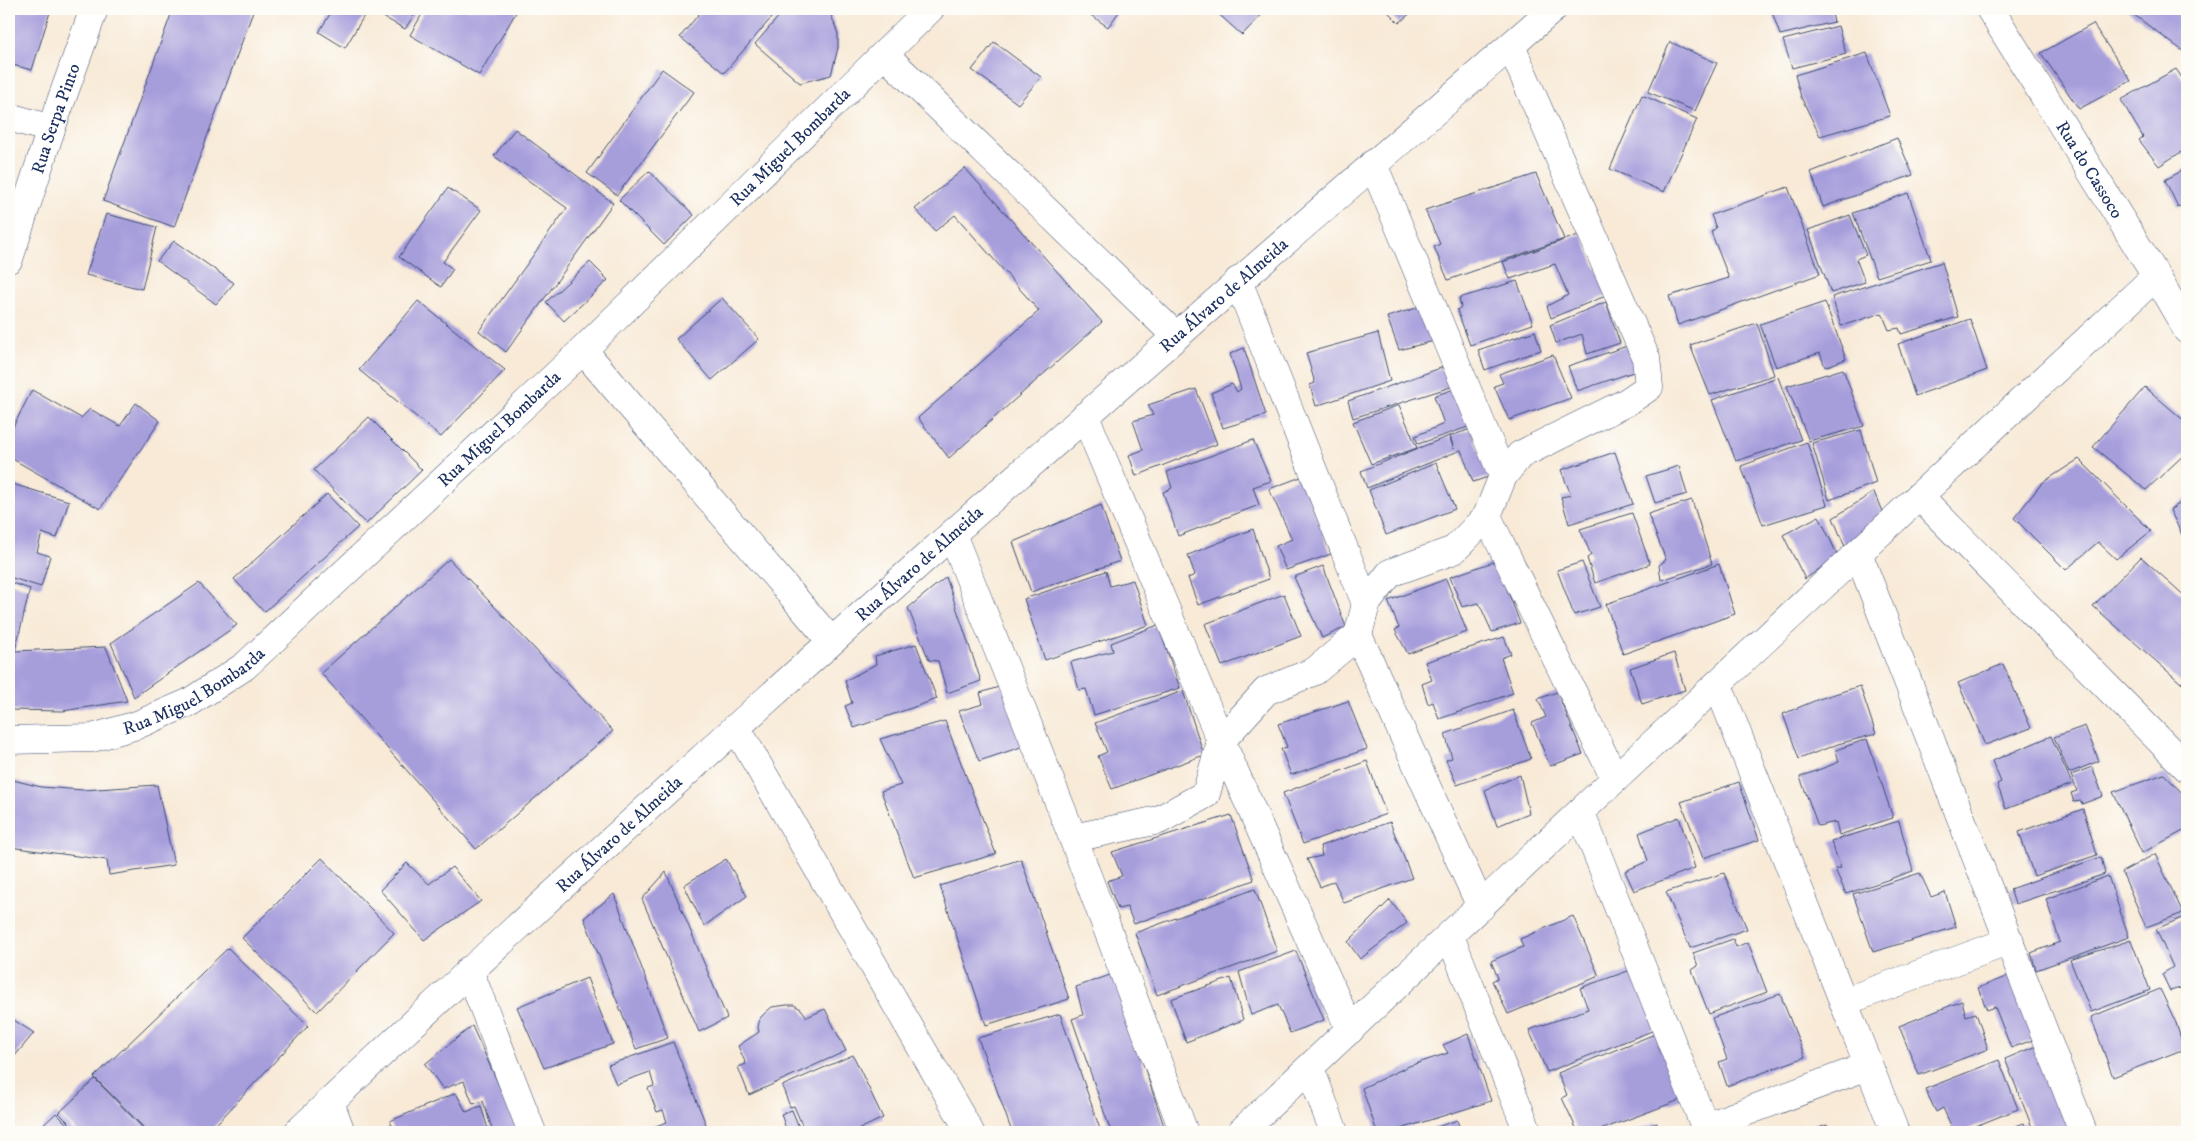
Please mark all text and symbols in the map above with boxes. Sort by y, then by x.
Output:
street label: Rua Serpa Pinto [27,60,86,177]
street label: Rua Miguel Bombarda [726,83,856,212]
street label: Rua do Cassoco [2050,117,2128,223]
street label: Rua Álvaro de Almeida [1156,234,1293,358]
street label: Rua Miguel Bombarda [433,366,566,492]
street label: Rua Álvaro de Almeida [851,502,988,627]
street label: Rua Miguel Bombarda [121,643,270,740]
street label: Rua Álvaro de Almeida [552,771,688,898]

